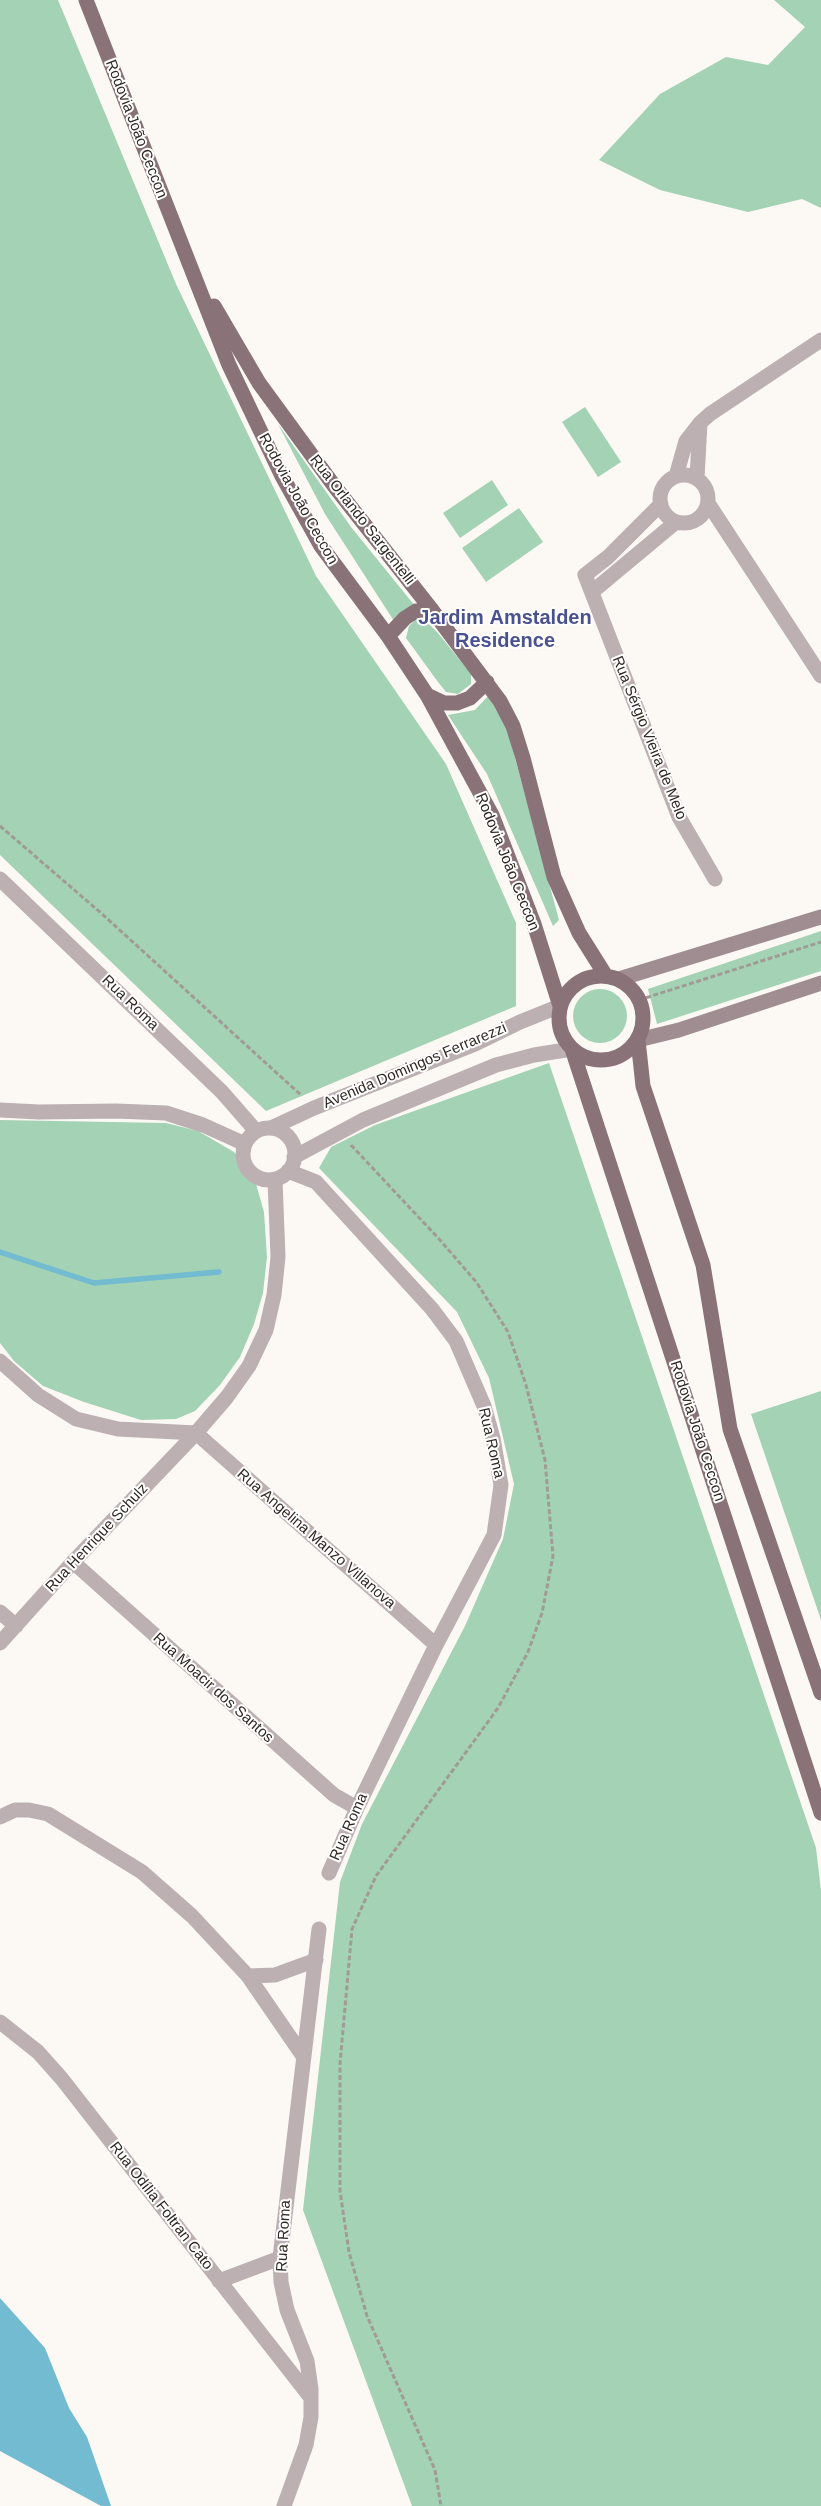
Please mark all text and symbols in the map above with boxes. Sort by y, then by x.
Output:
street label: Rodovia João Ceccon [101,57,171,201]
street label: Rodovia João Ceccon [255,430,341,568]
street label: Rua Orlando Sargentelli [306,451,418,589]
district label: Jardim Amstalden Residence [418,606,592,653]
street label: Rua Sérgio Vieira de Melo [608,654,690,822]
street label: Rodovia João Ceccon [471,791,543,933]
street label: Rua Roma [98,972,162,1034]
street label: Avenida Domingos Ferrarezzi [321,1019,509,1113]
street label: Rodovia João Ceccon [666,1358,728,1504]
street label: Rua Roma [474,1406,508,1480]
street label: Rua Angelina Manzo Villanova [233,1465,399,1613]
street label: Rua Henrique Schulz [42,1480,152,1596]
street label: Rua Moacir dos Santos [149,1629,277,1747]
street label: Rua Roma [326,1791,372,1863]
street label: Rua Odília Foltran Cato [105,2138,217,2274]
street label: Rua Roma [273,2200,295,2272]

